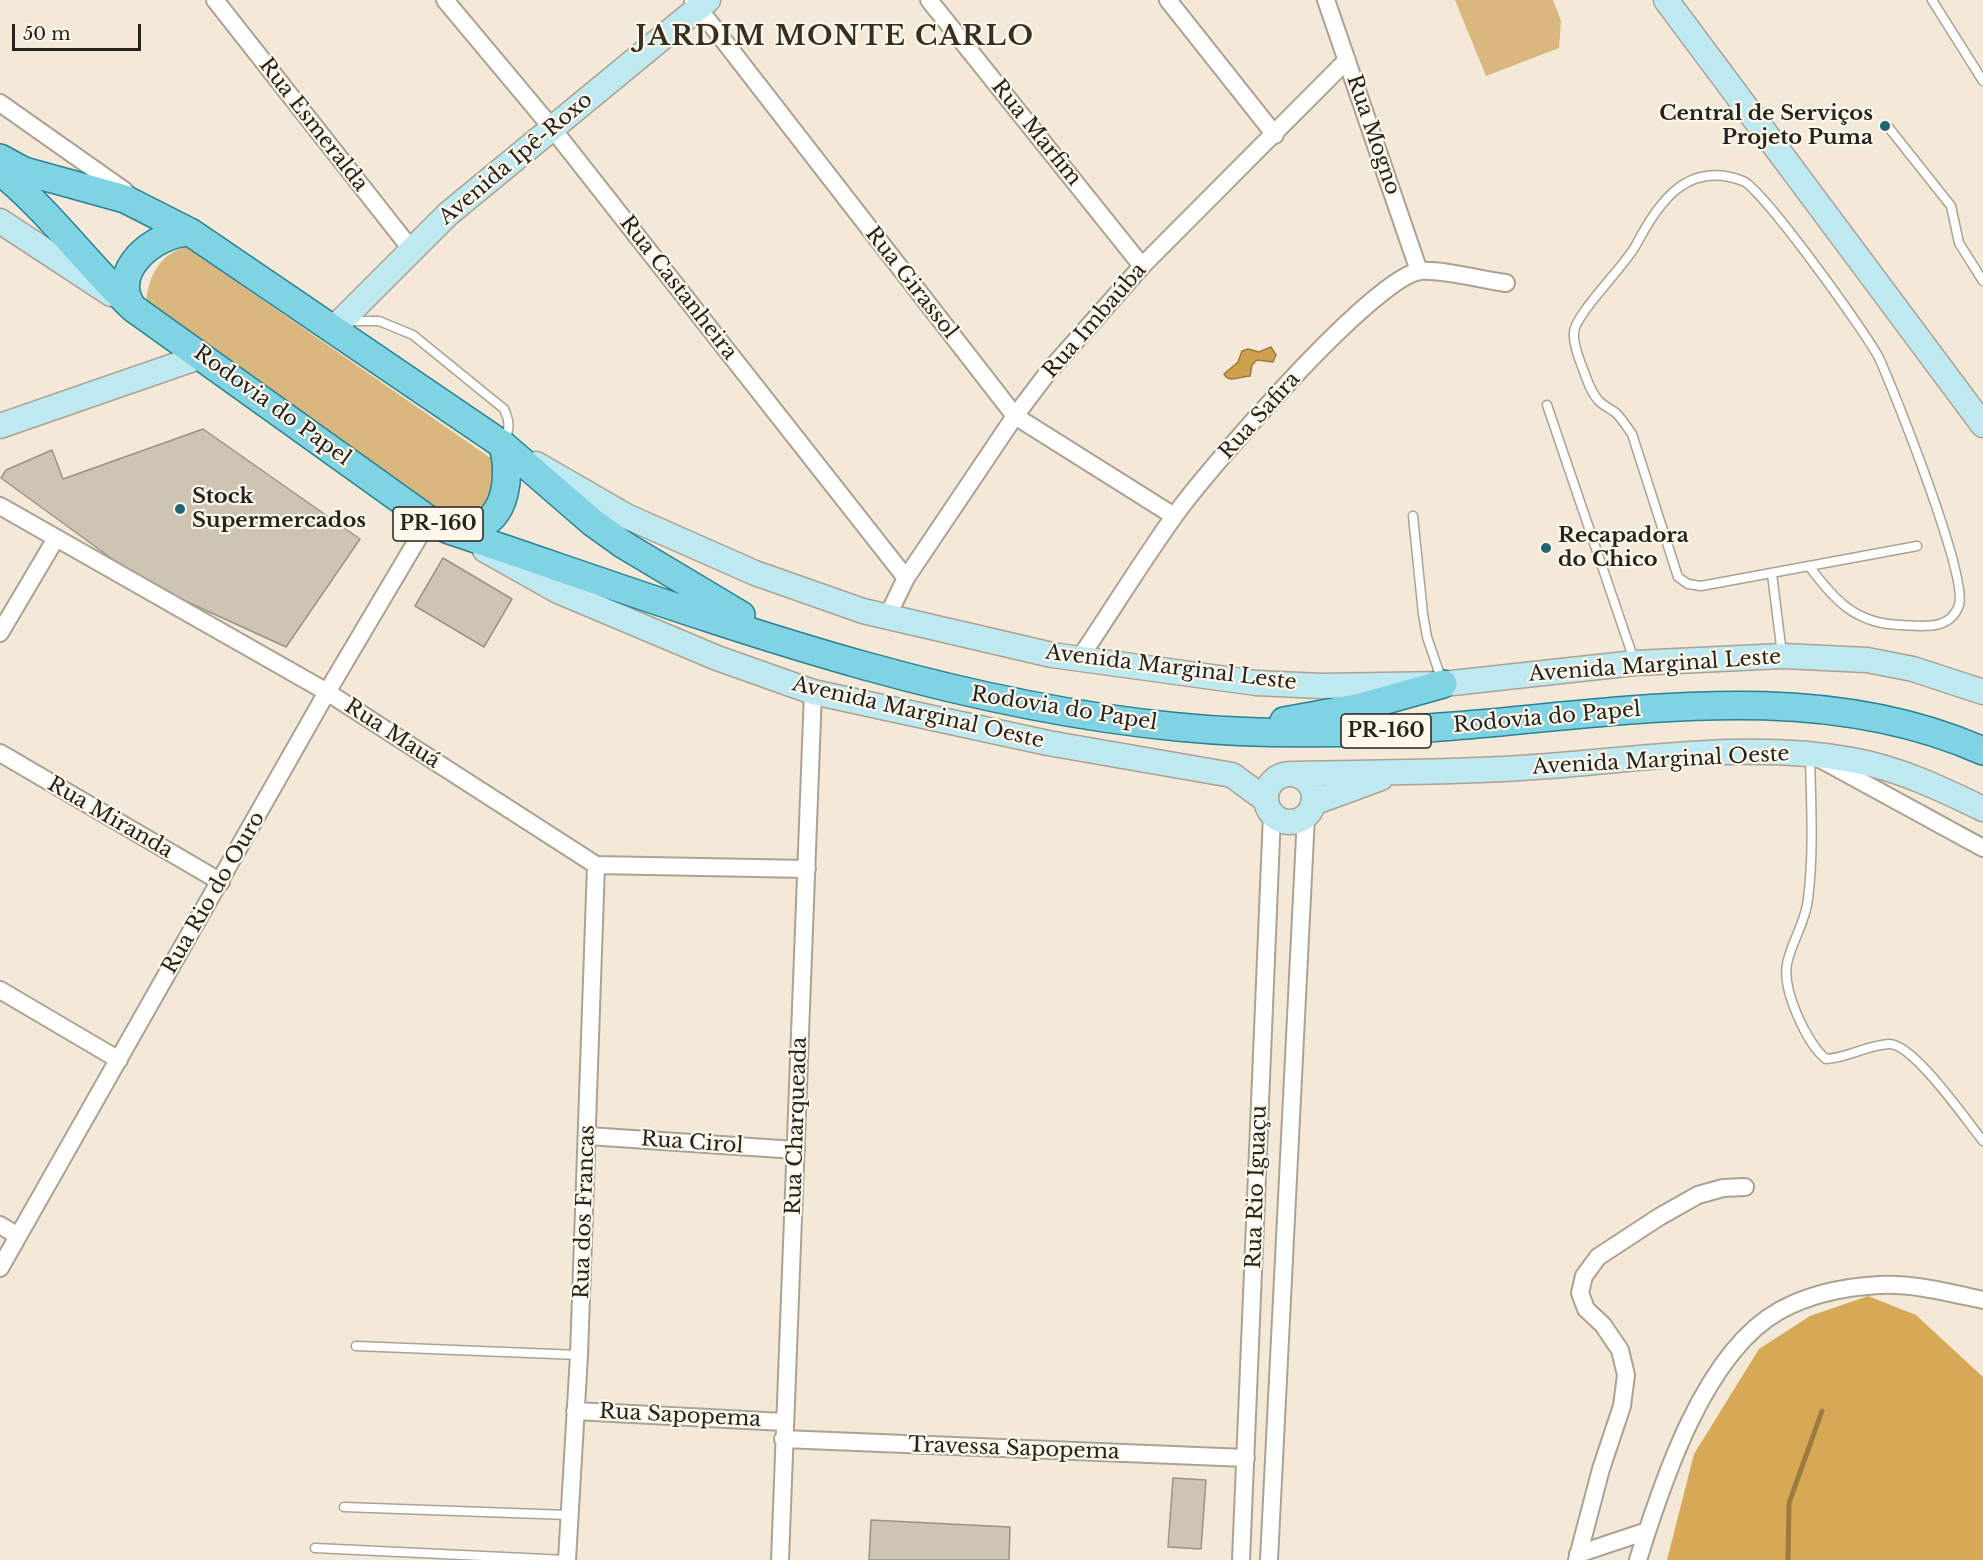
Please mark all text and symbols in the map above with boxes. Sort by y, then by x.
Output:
scale bar [15,12,144,50]
district label: JARDIM MONTE CARLO [636,21,1034,53]
text: 50 m [23,23,71,45]
street label: Rua Esmeralda [253,53,373,197]
street label: Rua Mogno [1341,72,1405,198]
street label: Rua Marfim [986,75,1086,191]
street label: Avenida Ipê-Roxo [434,87,598,231]
place label: Central de Serviços Projeto Puma [1659,101,1873,151]
marker: Central de Serviços Projeto Puma [1878,119,1892,133]
street label: Rua Castanheira [614,211,742,365]
street label: Rua Girassol [860,222,962,344]
street label: Rua Imbaúba [1038,258,1152,384]
street label: Rodovia do Papel [189,341,355,471]
street label: Rua Safira [1214,367,1306,465]
place label: Stock Supermercados [192,484,366,534]
marker: Stock Supermercados [173,502,187,516]
road number: PR-160 [393,507,483,541]
place label: Recapadora do Chico [1558,523,1689,573]
marker: Recapadora do Chico [1539,541,1553,555]
street label: Avenida Marginal Leste [1044,640,1298,696]
street label: Avenida Marginal Leste [1528,645,1782,687]
street label: Avenida Marginal Oeste [790,672,1046,754]
street label: Rodovia do Papel [969,682,1159,736]
street label: Rua Mauá [340,694,444,774]
street label: Rodovia do Papel [1452,697,1642,739]
road number: PR-160 [1341,714,1431,748]
street label: Avenida Marginal Oeste [1532,742,1790,780]
street label: Rua Miranda [43,772,177,864]
street label: Rua Rio do Ouro [157,807,271,979]
street label: Rua Charqueada [781,1036,813,1216]
street label: Rua Rio Iguaçu [1242,1105,1272,1269]
street label: Rua dos Francas [569,1125,601,1299]
street label: Rua Cirol [640,1127,744,1159]
street label: Rua Sapopema [598,1399,762,1433]
street label: Travessa Sapopema [908,1433,1120,1465]

